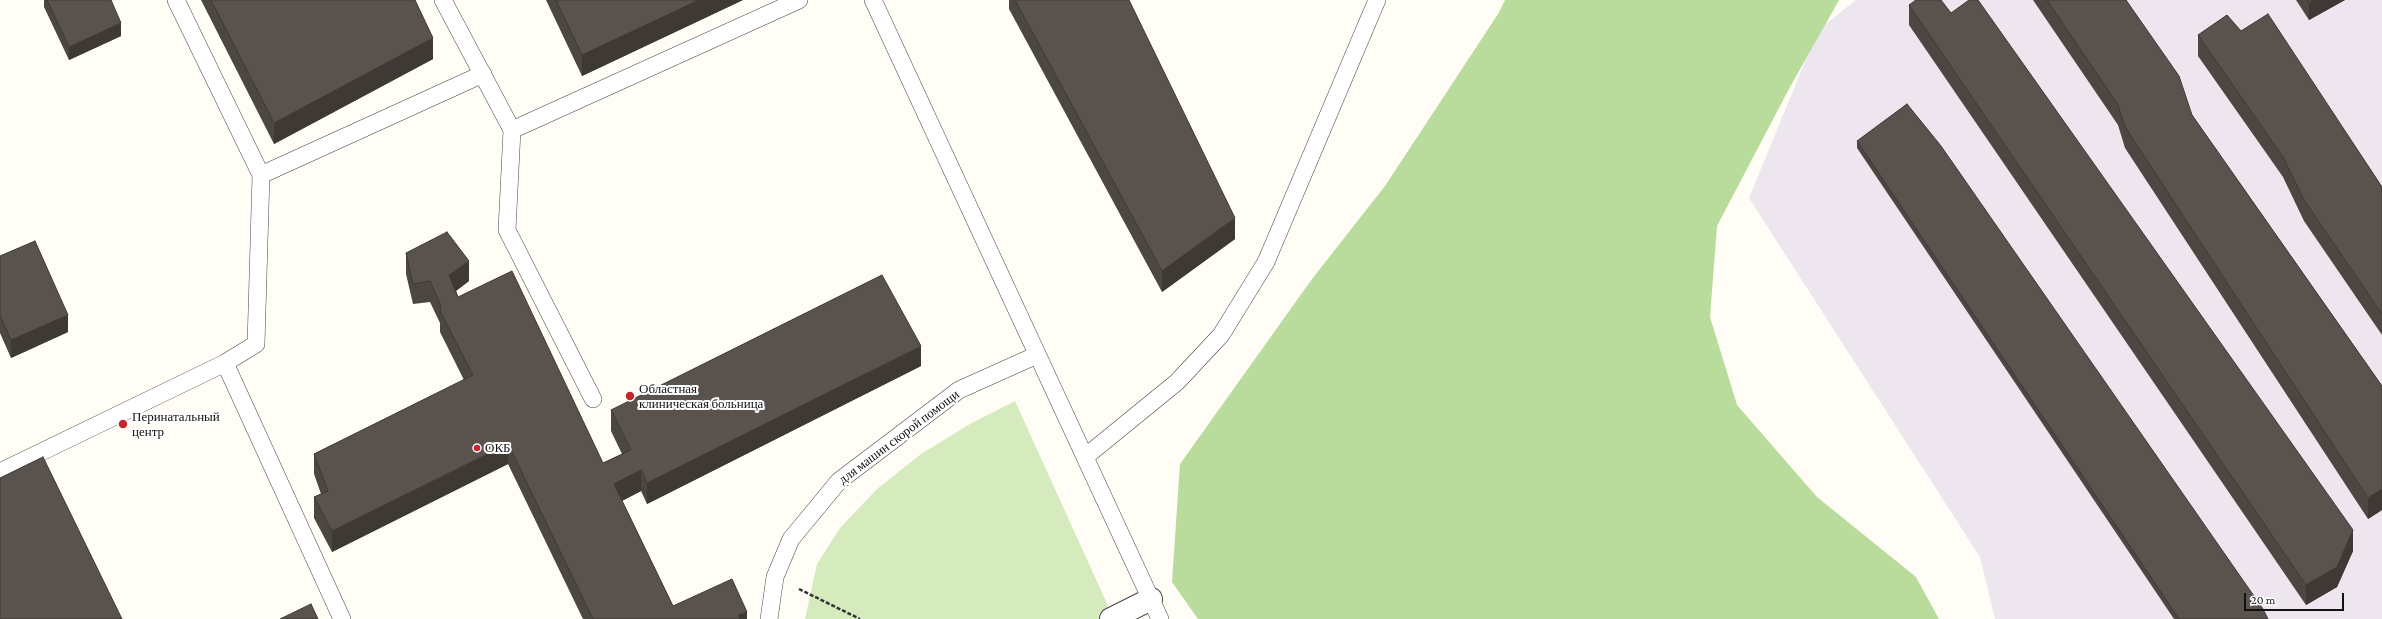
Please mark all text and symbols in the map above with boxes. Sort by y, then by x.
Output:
place label: Областная клиническая больница [639,381,763,412]
street label: для машин скорой помощи [836,387,962,487]
marker: Областная клиническая больница [624,390,636,402]
place label: Перинатальный центр [132,409,220,440]
marker: Перинатальный центр [117,418,129,430]
place label: ОКБ [485,440,511,456]
marker: ОКБ [472,443,482,453]
scale bar [2246,585,2346,611]
text: 20 m [2251,593,2275,607]

